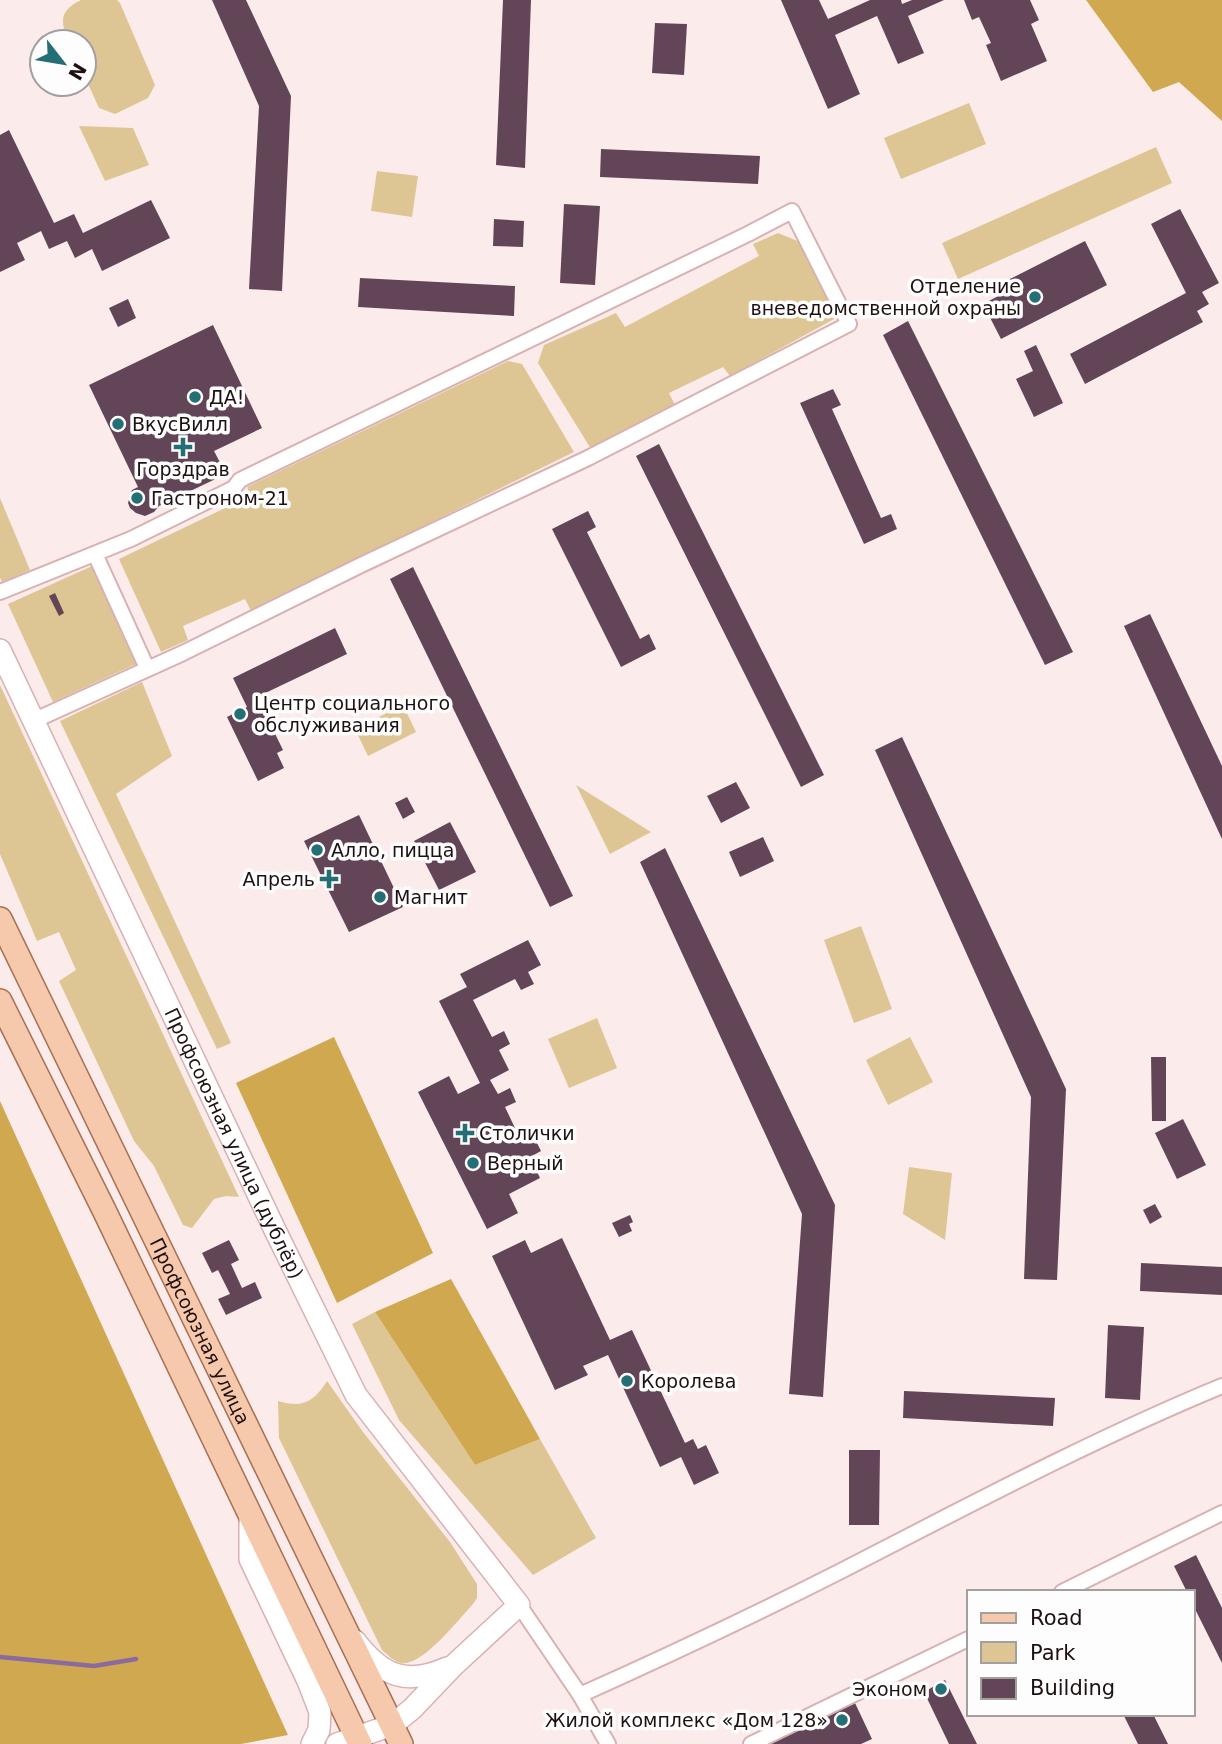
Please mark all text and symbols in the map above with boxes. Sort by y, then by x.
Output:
north arrow [28,28,98,98]
text: N [64,59,91,84]
place label: Отделение вневедомственной охраны [750,275,1021,319]
marker: Отделение вневедомственной охраны [1027,289,1043,305]
place label: ДА! [209,386,244,408]
marker: ДА! [187,389,203,405]
place label: ВкусВилл [132,413,228,435]
marker: ВкусВилл [110,416,126,432]
marker: Горздрав [175,439,191,455]
place label: Горздрав [136,458,230,480]
place label: Гастроном-21 [151,487,289,509]
marker: Гастроном-21 [129,490,145,506]
place label: Центр социального обслуживания [254,692,450,736]
marker: Центр социального обслуживания [232,706,248,722]
place label: Алло, пицца [331,839,454,861]
marker: Алло, пицца [309,842,325,858]
place label: Апрель [242,868,315,890]
marker: Апрель [321,871,337,887]
place label: Магнит [394,886,468,908]
marker: Магнит [372,889,388,905]
street label: Профсоюзная улица (дублёр) [160,1004,308,1282]
place label: Столички [479,1122,575,1144]
marker: Столички [457,1125,473,1141]
place label: Верный [487,1152,564,1174]
marker: Верный [465,1155,481,1171]
street label: Профсоюзная улица [146,1234,255,1428]
place label: Королева [641,1370,736,1392]
marker: Королева [619,1373,635,1389]
legend [967,1590,1194,1716]
text: Road [1030,1606,1083,1630]
text: Park [1030,1641,1076,1665]
text: Building [1030,1676,1115,1700]
place label: Эконом [852,1678,927,1700]
marker: Эконом [933,1681,949,1697]
place label: Жилой комплекс «Дом 128» [545,1709,828,1731]
marker: Жилой комплекс «Дом 128» [834,1712,850,1728]

